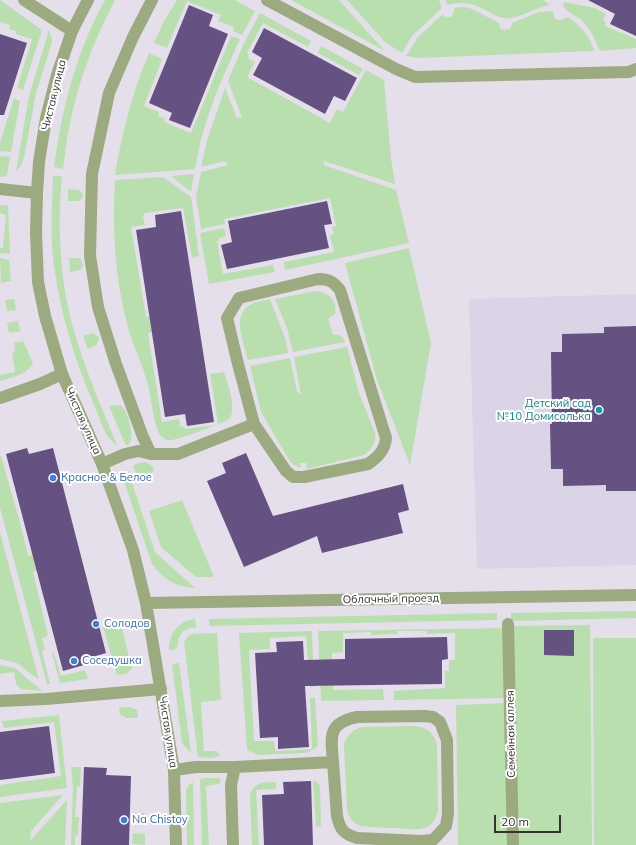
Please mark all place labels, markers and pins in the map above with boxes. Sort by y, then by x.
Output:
place label: Детский сад №10 Домисолька [497,397,591,423]
marker: Детский сад №10 Домисолька [594,405,604,415]
place label: Красное & Белое [61,471,152,485]
marker: Красное & Белое [48,473,58,483]
place label: Солодов [104,617,150,631]
marker: Солодов [91,619,101,629]
place label: Соседушка [82,654,142,668]
marker: Соседушка [69,656,79,666]
place label: Na Chistoy [132,813,188,827]
marker: Na Chistoy [119,815,129,825]

